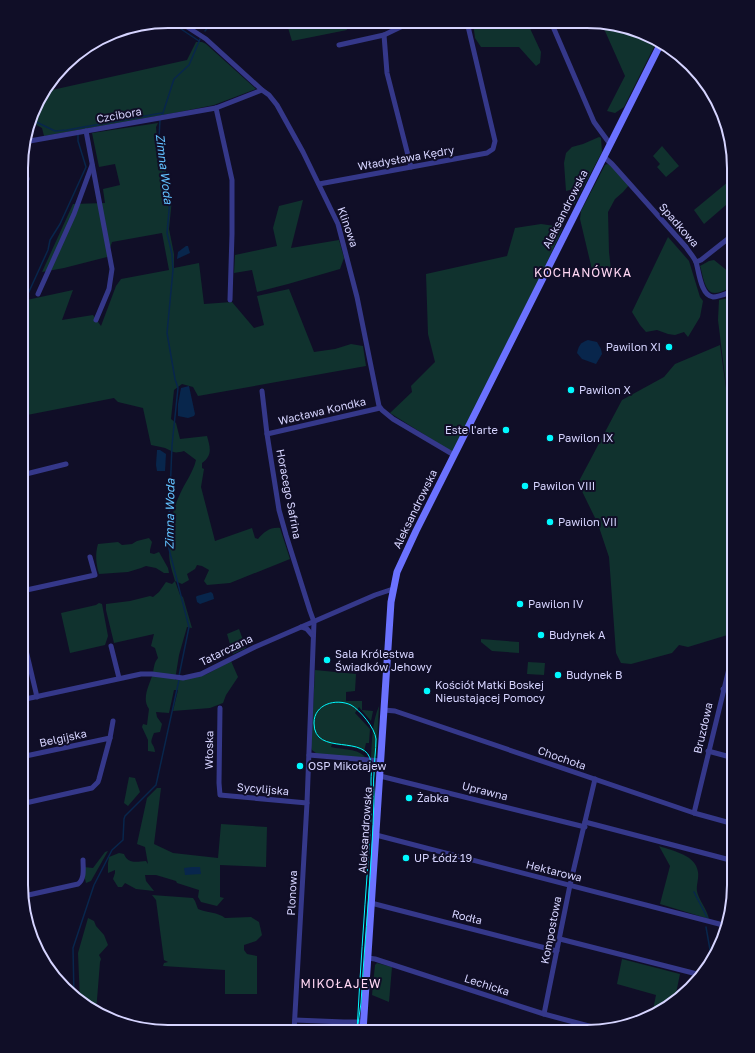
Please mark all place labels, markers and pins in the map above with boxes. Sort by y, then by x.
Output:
place label: Pawilon XI [606,340,661,353]
marker: Pawilon XI [664,342,674,352]
place label: Pawilon X [579,383,631,396]
marker: Pawilon X [566,385,576,395]
place label: Este l'arte [445,423,498,436]
marker: Este l'arte [501,425,511,435]
place label: Pawilon IX [558,431,613,444]
marker: Pawilon IX [545,433,555,443]
place label: Pawilon VIII [533,479,595,492]
marker: Pawilon VIII [520,481,530,491]
place label: Pawilon VII [558,515,617,528]
marker: Pawilon VII [545,517,555,527]
place label: Pawilon IV [528,597,584,610]
marker: Pawilon IV [515,599,525,609]
place label: Budynek A [549,628,606,641]
marker: Budynek A [536,630,546,640]
place label: Sala Królestwa Świadków Jehowy [335,647,432,673]
marker: Sala Królestwa Świadków Jehowy [322,655,332,665]
place label: Budynek B [566,668,622,681]
marker: Budynek B [553,670,563,680]
place label: Kościół Matki Boskej Nieustającej Pomocy [435,678,545,704]
marker: Kościół Matki Boskej Nieustającej Pomocy [422,686,432,696]
place label: OSP Mikołajew [308,759,386,772]
marker: OSP Mikołajew [295,761,305,771]
place label: Żabka [417,791,449,804]
marker: Żabka [404,793,414,803]
place label: UP Łódź 19 [414,851,472,864]
marker: UP Łódź 19 [401,853,411,863]

